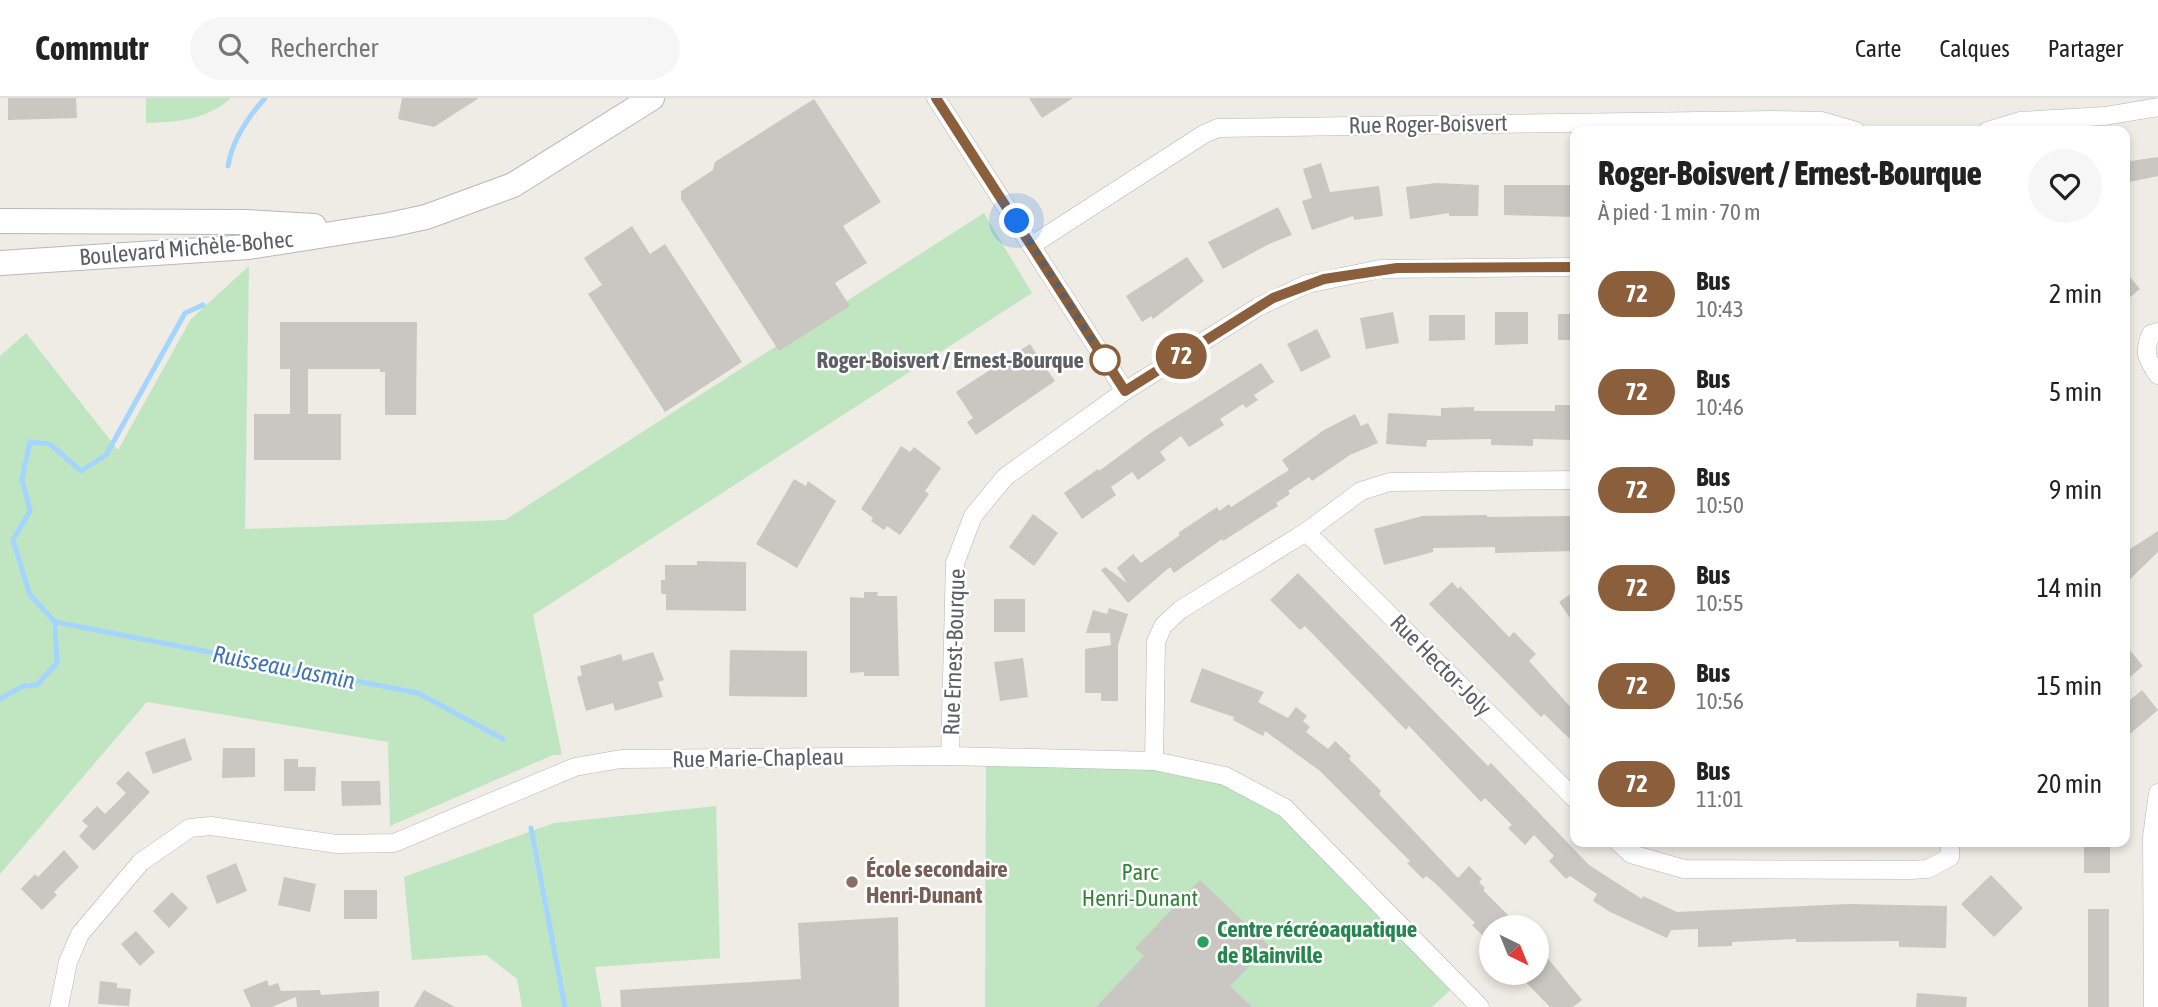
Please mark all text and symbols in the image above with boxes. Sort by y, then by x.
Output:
search box [190,17,680,80]
text: Commutr [35,29,148,67]
icon: search [214,29,252,67]
text: Rechercher [270,33,378,63]
text: Carte [1855,35,1901,62]
text: Calques [1939,35,2010,62]
text: Partager [2048,35,2123,62]
street label: Rue Roger-Boisvert [1348,110,1508,138]
button: heart [2028,149,2102,223]
text: Roger-Boisvert / Ernest-Bourque [1598,154,1982,192]
text: À pied · 1 min · 70 m [1598,199,1761,225]
your location [999,203,1034,238]
street label: Boulevard Michèle-Bohec [78,226,294,270]
text: Bus [1696,266,1730,296]
text: 2 min [2049,279,2102,309]
text: 72 [1625,280,1648,307]
text: 10:43 [1696,296,1744,322]
line badge: 72 [1150,333,1212,379]
text: 72 [1170,342,1192,369]
marker: Roger-Boisvert / Ernest-Bourque [1090,345,1120,375]
place label: Roger-Boisvert / Ernest-Bourque [816,347,1084,373]
text: Bus [1696,364,1730,394]
text: 5 min [2049,377,2102,407]
text: 72 [1625,378,1648,405]
text: 10:46 [1696,394,1744,420]
text: Bus [1696,462,1730,492]
text: 9 min [2049,475,2102,505]
text: 72 [1625,476,1648,503]
text: 10:50 [1696,492,1744,518]
text: Bus [1696,560,1730,590]
street label: Rue Ernest-Bourque [938,568,970,736]
text: 14 min [2037,573,2102,603]
text: 72 [1625,574,1648,601]
text: 10:55 [1696,590,1744,616]
street label: Rue Hector-Joly [1385,609,1497,721]
water label: Ruisseau Jasmin [211,640,358,694]
text: Bus [1696,658,1730,688]
text: 15 min [2037,671,2102,701]
text: 72 [1625,672,1648,699]
text: 10:56 [1696,688,1744,714]
street label: Rue Marie-Chapleau [672,744,844,772]
text: Bus [1696,756,1730,786]
text: 20 min [2037,769,2102,799]
text: 72 [1625,770,1648,797]
text: 11:01 [1696,786,1744,812]
place label: École secondaire Henri-Dunant [866,856,1008,908]
park label: Parc Henri-Dunant [1082,859,1198,911]
marker: École secondaire Henri-Dunant [844,874,860,890]
north arrow [1479,915,1549,985]
map controls [1479,915,1549,985]
place label: Centre récréoaquatique de Blainville [1217,916,1417,968]
marker: Centre récréoaquatique de Blainville [1195,934,1211,950]

